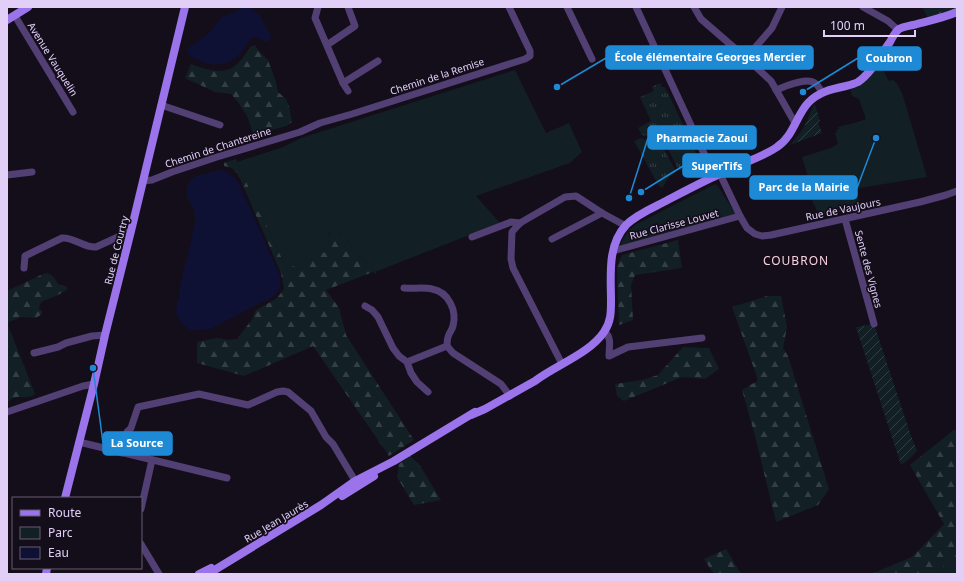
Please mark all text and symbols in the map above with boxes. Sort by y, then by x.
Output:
scale bar [824,12,915,38]
text: 100 m [830,17,865,34]
street label: Avenue Vauquelin [25,19,81,99]
callout: École élémentaire Georges Mercier [606,46,813,69]
callout: Coubron [858,47,921,70]
text: École élémentaire Georges Mercier [614,49,806,64]
text: Coubron [866,50,912,65]
street label: Chemin de la Remise [388,54,486,98]
street label: Chemin de Chantereine [163,123,273,171]
callout: Pharmacie Zaoui [648,126,756,149]
text: Pharmacie Zaoui [656,130,748,145]
callout: SuperTifs [683,154,750,177]
text: SuperTifs [691,158,743,173]
callout: Parc de la Mairie [750,176,857,199]
text: Parc de la Mairie [759,179,850,194]
street label: Rue de Vaujours [804,194,882,224]
street label: Rue Clarisse Louvet [628,205,720,243]
street label: Rue de Courtry [101,213,132,286]
street label: Sente des Vignes [852,229,886,309]
district label: COUBRON [763,252,829,269]
callout: La Source [103,432,172,455]
text: La Source [111,435,164,450]
street label: Rue Jean Jaurès [241,496,311,546]
legend [12,497,142,569]
text: Route [48,504,81,521]
text: Parc [48,524,73,541]
text: Eau [48,544,69,561]

